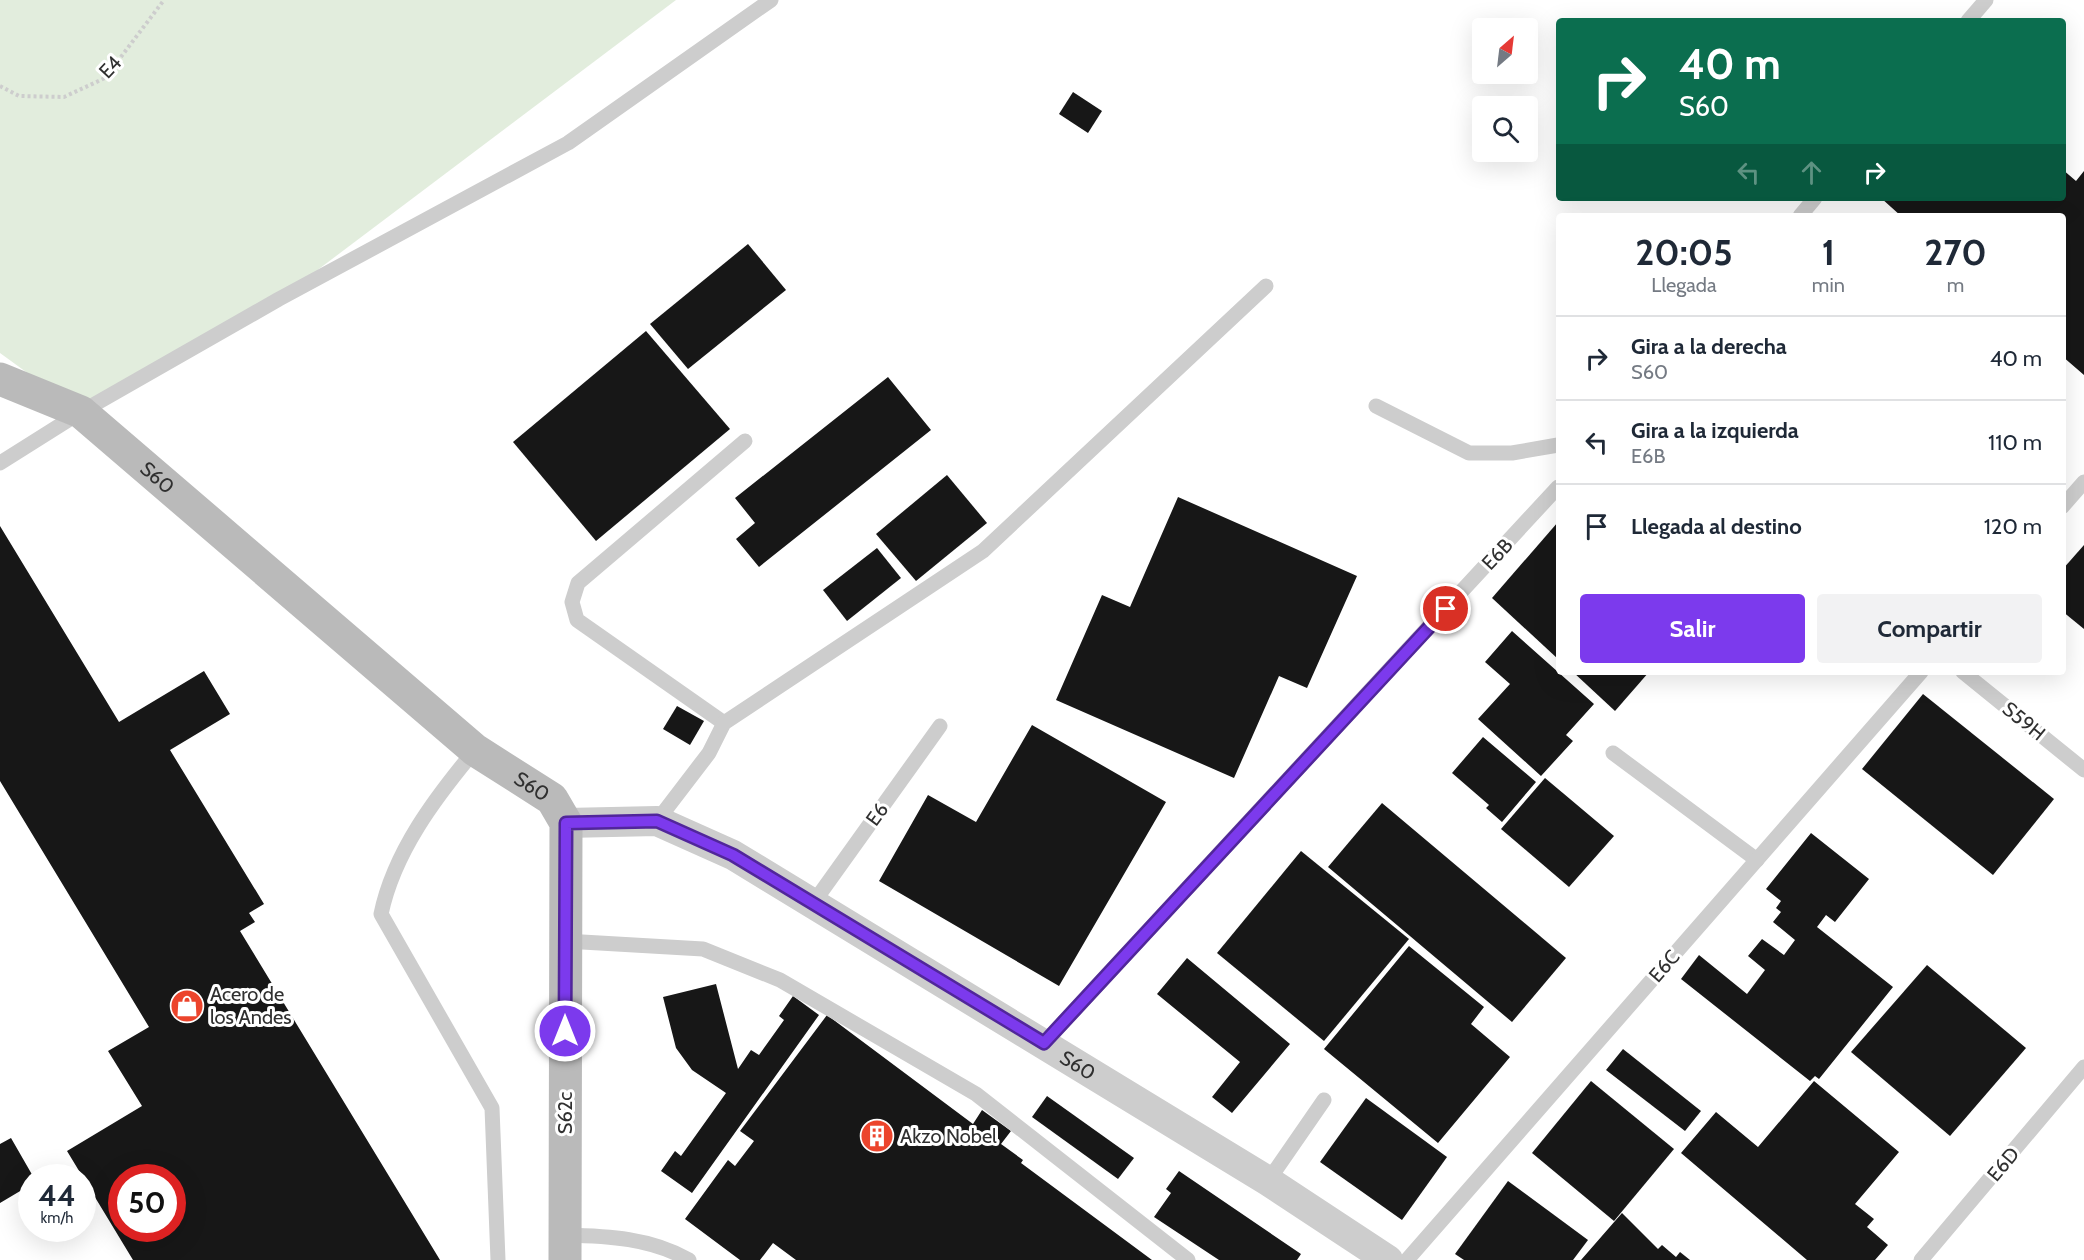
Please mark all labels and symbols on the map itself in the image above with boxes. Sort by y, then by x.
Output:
north arrow [1472,18,1538,84]
street label: E4 [94,50,127,83]
street label: S60 [135,456,179,499]
street label: E6B [1476,533,1518,575]
pin [1420,583,1471,634]
street label: S59H [1998,697,2050,745]
street label: S60 [510,766,554,806]
street label: E6 [861,798,893,830]
street label: E6C [1644,945,1684,987]
place label: Acero de los Andes [210,982,292,1029]
shop icon: Acero de los Andes [169,988,205,1024]
position arrow [533,999,597,1063]
street label: S60 [1056,1045,1100,1085]
street label: S62c [553,1092,577,1134]
building icon: Akzo Nobel [859,1118,895,1154]
place label: Akzo Nobel [900,1124,997,1148]
street label: E6D [1982,1142,2024,1186]
speed limit sign: 50 [108,1164,186,1242]

